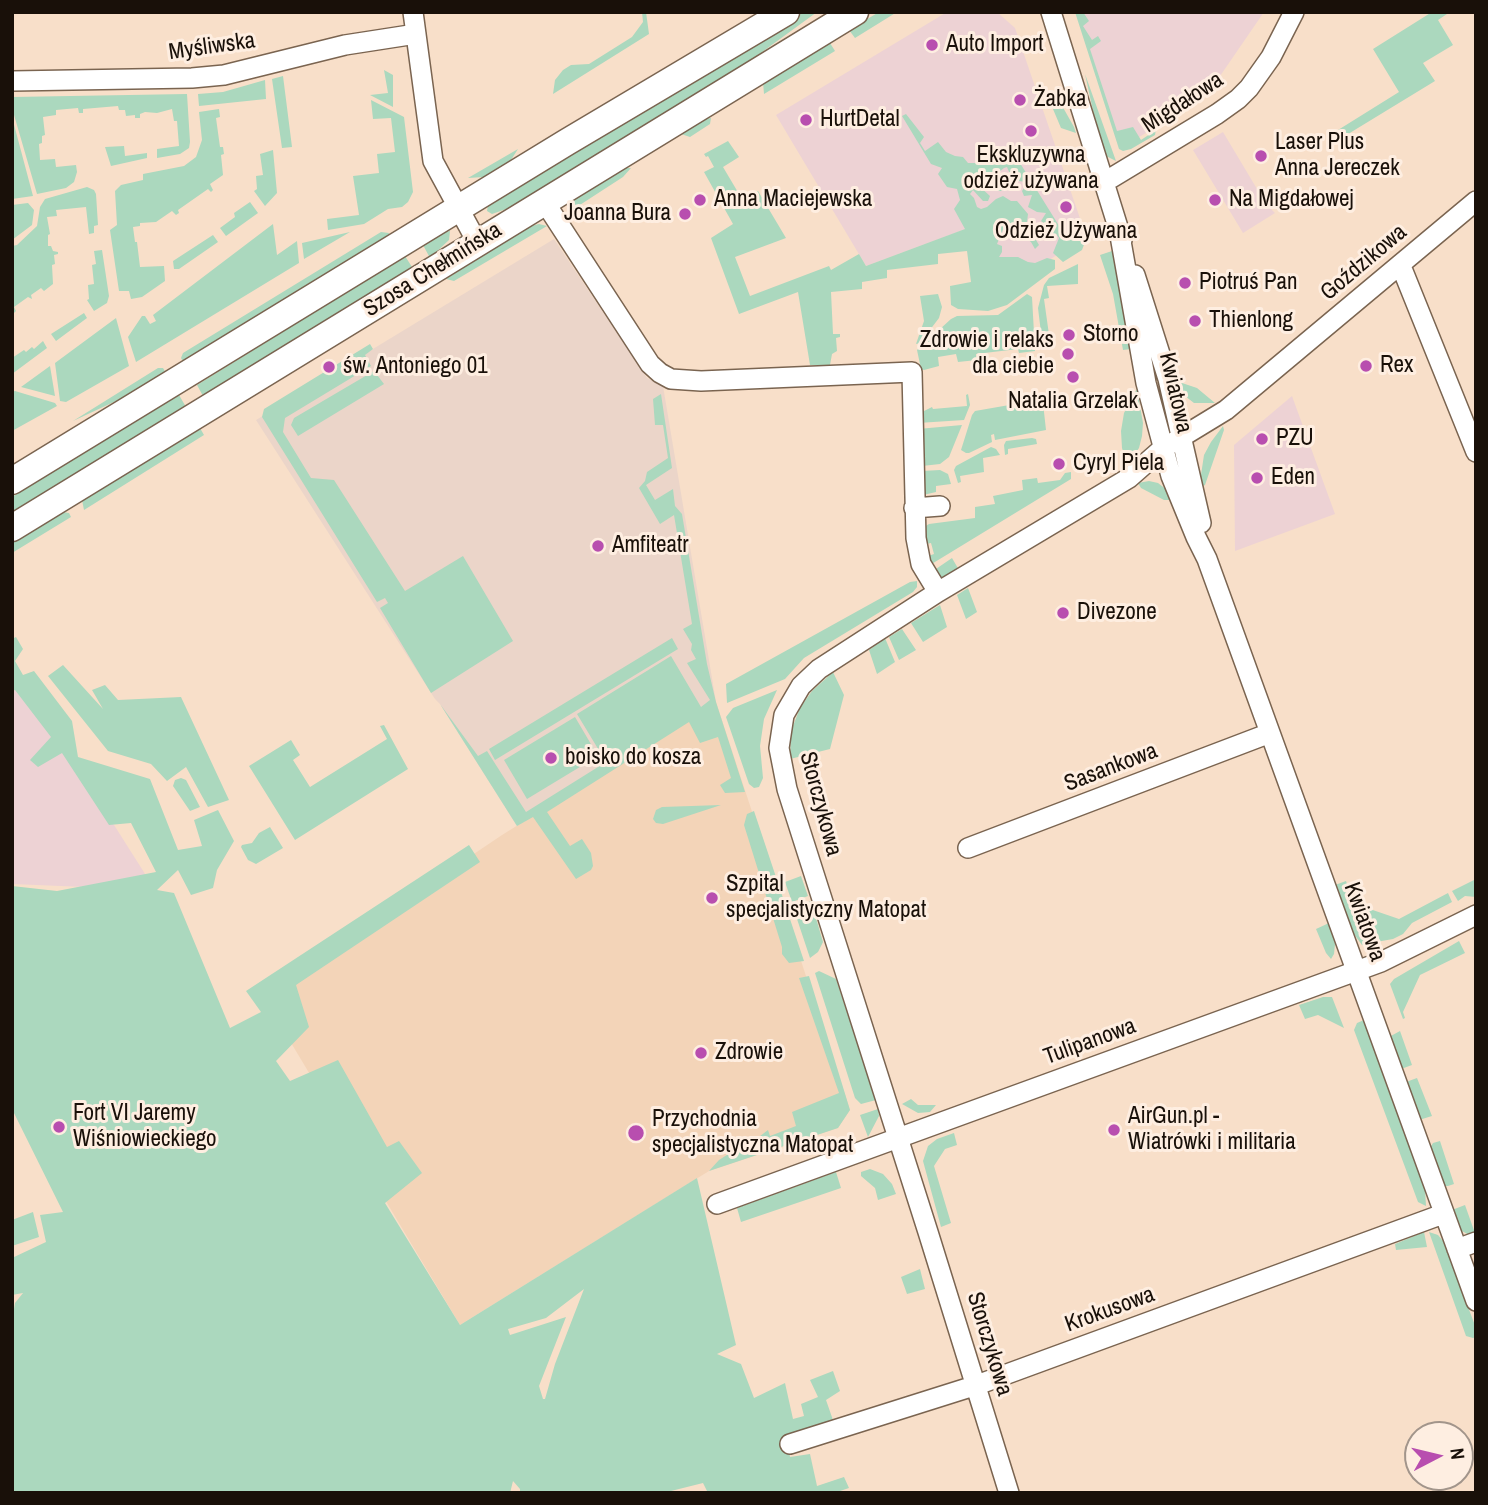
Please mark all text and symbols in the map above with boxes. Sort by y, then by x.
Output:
street label: Myśliwska [167,27,257,67]
place label: Auto Import [946,31,1043,59]
marker: Auto Import [924,37,940,53]
street label: Migdałowa [1137,67,1229,139]
place label: Żabka [1034,86,1086,114]
marker: Żabka [1012,92,1028,108]
place label: HurtDetal [820,106,900,134]
marker: HurtDetal [798,112,814,128]
marker: Ekskluzywna odzież używana [1023,123,1039,139]
place label: Laser Plus Anna Jereczek [1275,129,1400,183]
place label: Ekskluzywna odzież używana [963,142,1099,196]
marker: Laser Plus Anna Jereczek [1253,148,1269,164]
place label: Anna Maciejewska [714,186,872,214]
place label: Na Migdałowej [1229,186,1354,214]
marker: Anna Maciejewska [692,192,708,208]
marker: Na Migdałowej [1207,192,1223,208]
marker: Odzież Używana [1058,199,1074,215]
place label: Joanna Bura [564,200,671,228]
marker: Joanna Bura [677,206,693,222]
street label: Szosa Chełmińska [359,217,507,323]
place label: Odzież Używana [995,218,1137,246]
street label: Goździkowa [1315,219,1413,307]
place label: Piotruś Pan [1199,269,1298,297]
marker: Piotruś Pan [1177,275,1193,291]
place label: Thienlong [1209,307,1293,335]
marker: Thienlong [1187,313,1203,329]
place label: Storno [1083,321,1139,349]
place label: Zdrowie i relaks dla ciebie [920,327,1054,381]
marker: Storno [1061,327,1077,343]
marker: Zdrowie i relaks dla ciebie [1060,346,1076,362]
street label: Kwiatowa [1152,350,1198,436]
place label: Rex [1380,352,1414,380]
place label: św. Antoniego 01 [343,353,488,381]
marker: Rex [1358,358,1374,374]
marker: św. Antoniego 01 [321,359,337,375]
marker: Natalia Grzelak [1065,369,1081,385]
place label: Natalia Grzelak [1008,388,1138,416]
place label: PZU [1276,425,1314,453]
marker: PZU [1254,431,1270,447]
place label: Cyryl Piela [1073,450,1164,478]
marker: Cyryl Piela [1051,456,1067,472]
place label: Eden [1271,464,1315,492]
marker: Eden [1249,470,1265,486]
place label: Amfiteatr [612,532,689,560]
marker: Amfiteatr [590,538,606,554]
place label: Divezone [1077,599,1157,627]
marker: Divezone [1055,605,1071,621]
street label: Sasankowa [1061,738,1161,798]
place label: boisko do kosza [565,744,701,772]
street label: Storczykowa [793,749,847,859]
marker: boisko do kosza [543,750,559,766]
place label: Szpital specjalistyczny Matopat [726,871,926,925]
street label: Kwiatowa [1337,879,1391,965]
marker: Szpital specjalistyczny Matopat [704,890,720,906]
street label: Tulipanowa [1040,1013,1140,1071]
place label: Zdrowie [715,1039,783,1067]
marker: Zdrowie [693,1045,709,1061]
place label: Fort VI Jaremy Wiśniowieckiego [73,1100,217,1154]
place label: AirGun.pl - Wiatrówki i militaria [1128,1103,1296,1157]
place label: Przychodnia specjalistyczna Matopat [652,1106,853,1160]
marker: Fort VI Jaremy Wiśniowieckiego [51,1119,67,1135]
marker: AirGun.pl - Wiatrówki i militaria [1106,1122,1122,1138]
marker: Przychodnia specjalistyczna Matopat [626,1123,646,1143]
street label: Krokusowa [1061,1281,1159,1339]
street label: Storczykowa [960,1289,1018,1399]
north arrow [1404,1421,1474,1491]
text: N [1444,1447,1471,1461]

